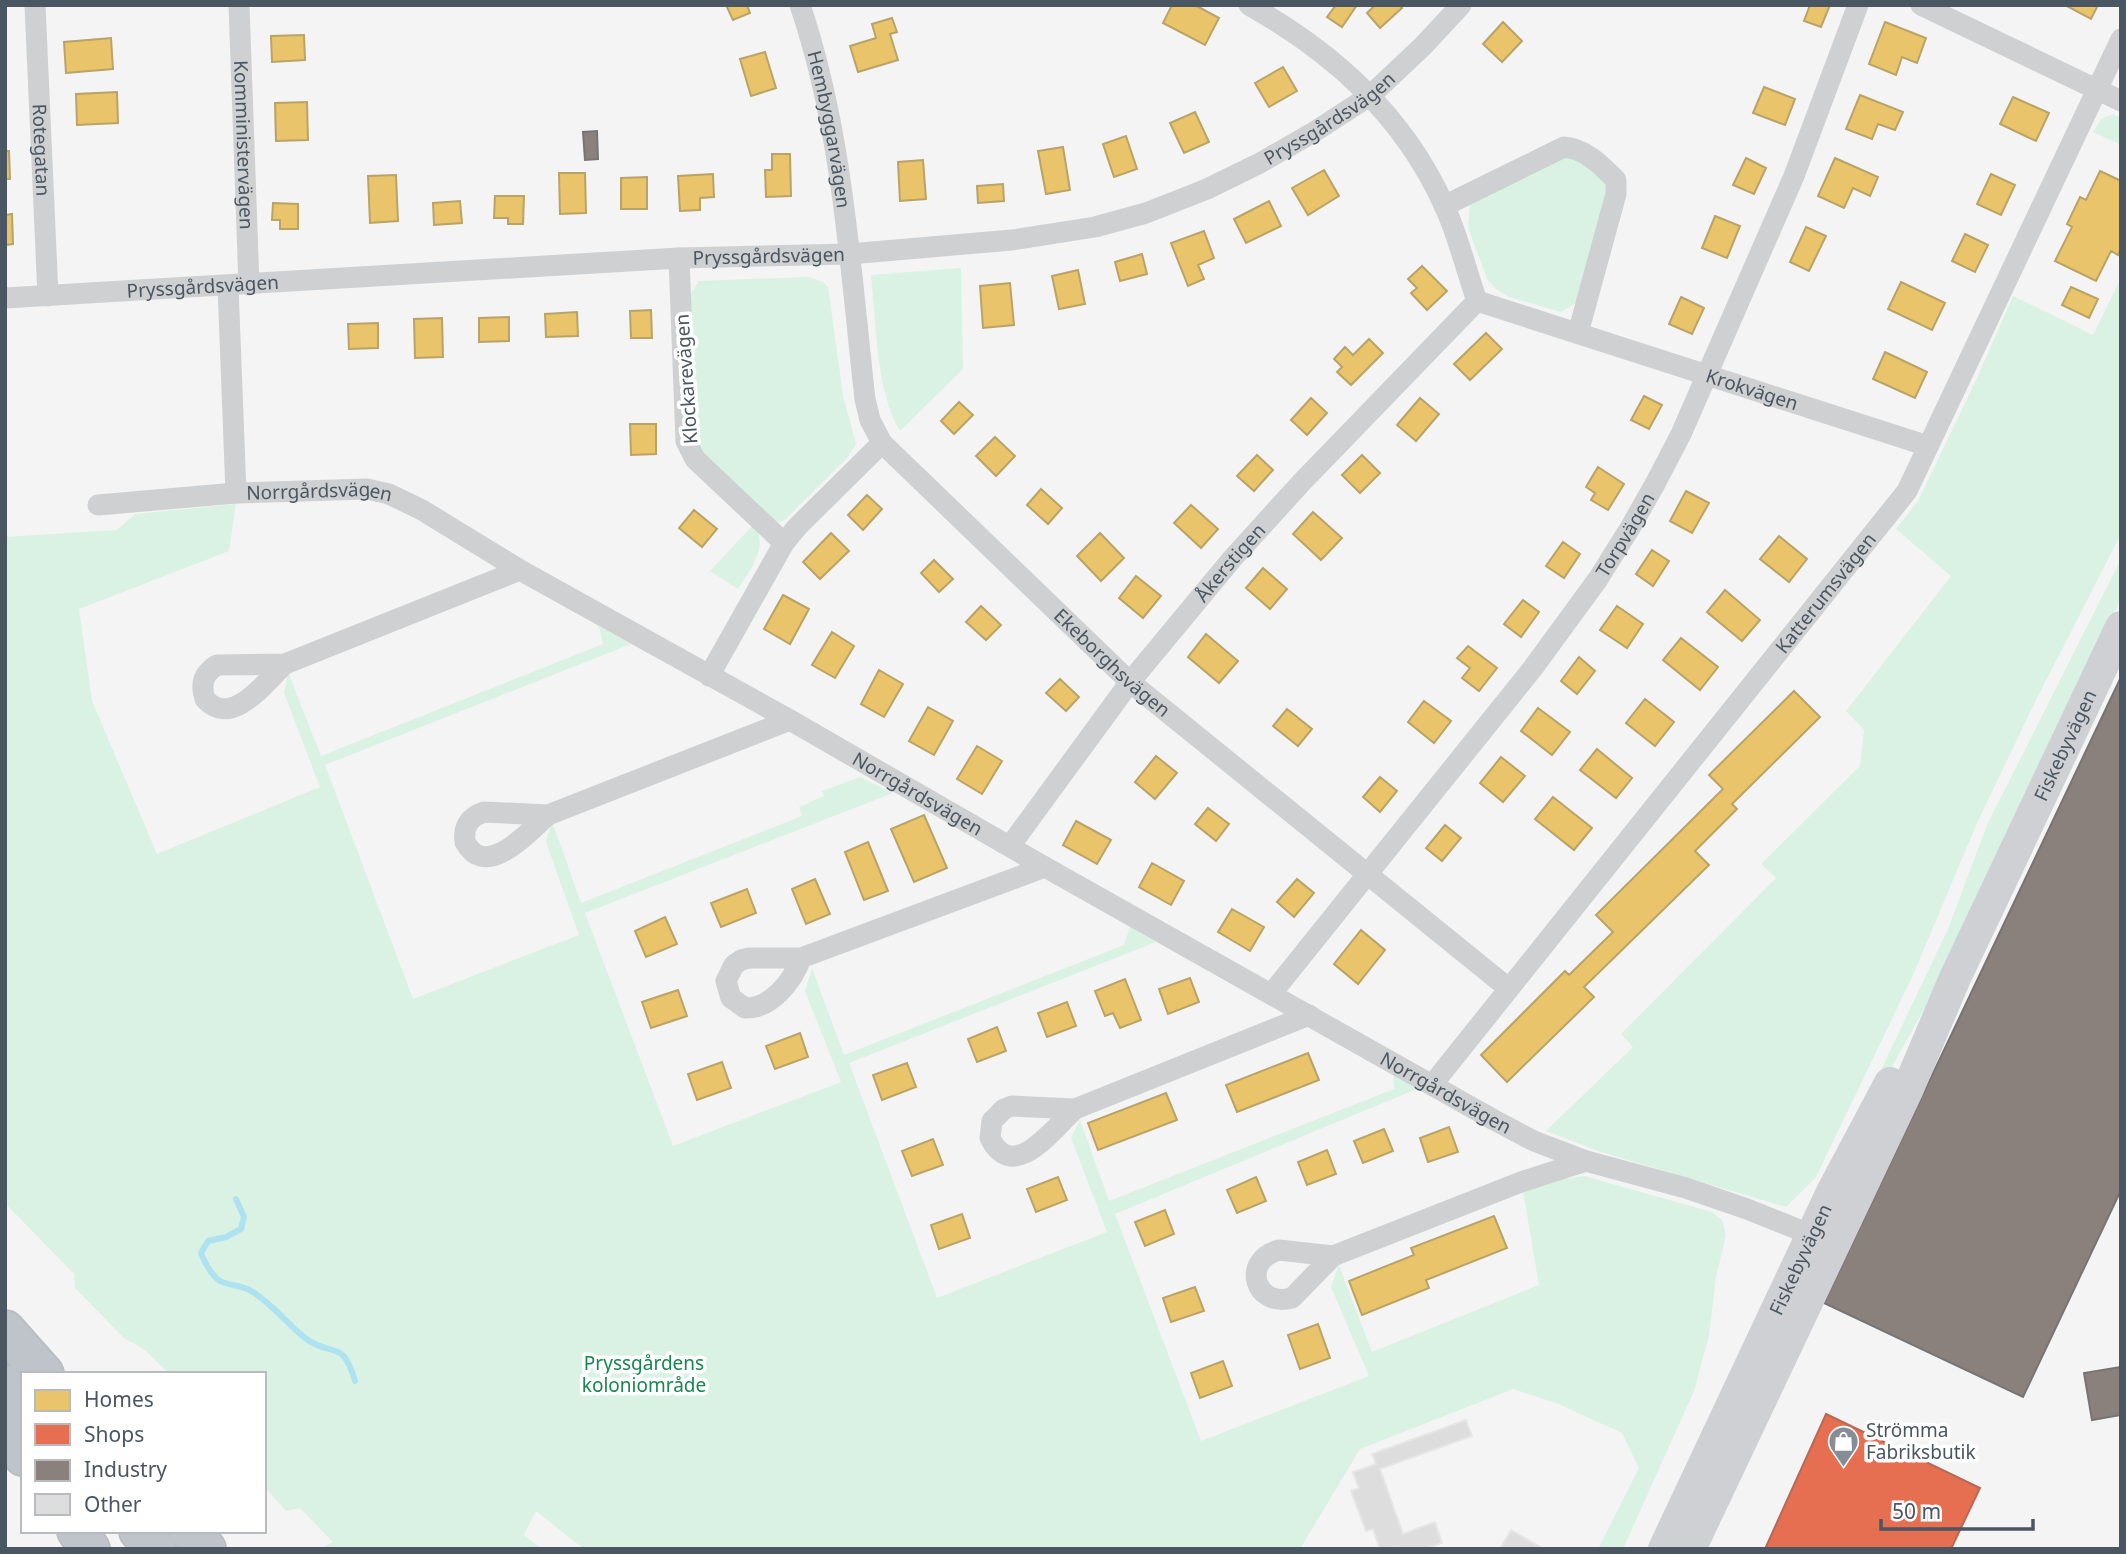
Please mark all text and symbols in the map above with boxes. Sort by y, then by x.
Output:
street label: Hembyggarvägen [801,48,857,210]
street label: Komministervägen [228,60,260,230]
street label: Pryssgårdsvägen [1259,66,1401,171]
street label: Rotegatan [26,103,57,197]
street label: Pryssgårdsvägen [692,241,845,271]
street label: Pryssgårdsvägen [126,269,279,304]
street label: Klockarevägen [668,313,704,445]
street label: Krokvägen [1703,362,1802,416]
street label: Norrgårdsvägen [246,476,395,507]
street label: Torpvägen [1590,488,1661,582]
street label: Åkerstigen [1189,518,1271,607]
street label: Katterumsvägen [1769,527,1882,659]
street label: Ekeborghsvägen [1048,603,1176,723]
street label: Fiskebyvägen [2028,685,2103,805]
street label: Norrgårdsvägen [848,746,988,841]
street label: Norrgårdsvägen [1376,1046,1516,1140]
street label: Fiskebyvägen [1763,1200,1838,1319]
park label: Pryssgårdens koloniområde [582,1350,706,1398]
legend [21,1372,266,1533]
text: Homes [84,1385,154,1413]
place label: Strömma Fabriksbutik [1866,1417,1976,1465]
text: Shops [84,1420,144,1448]
shop icon: Strömma Fabriksbutik [1826,1424,1860,1468]
text: Industry [84,1455,167,1483]
scale bar [1881,1488,2033,1532]
text: Other [84,1490,142,1518]
text: 50 m [1892,1497,1941,1525]

